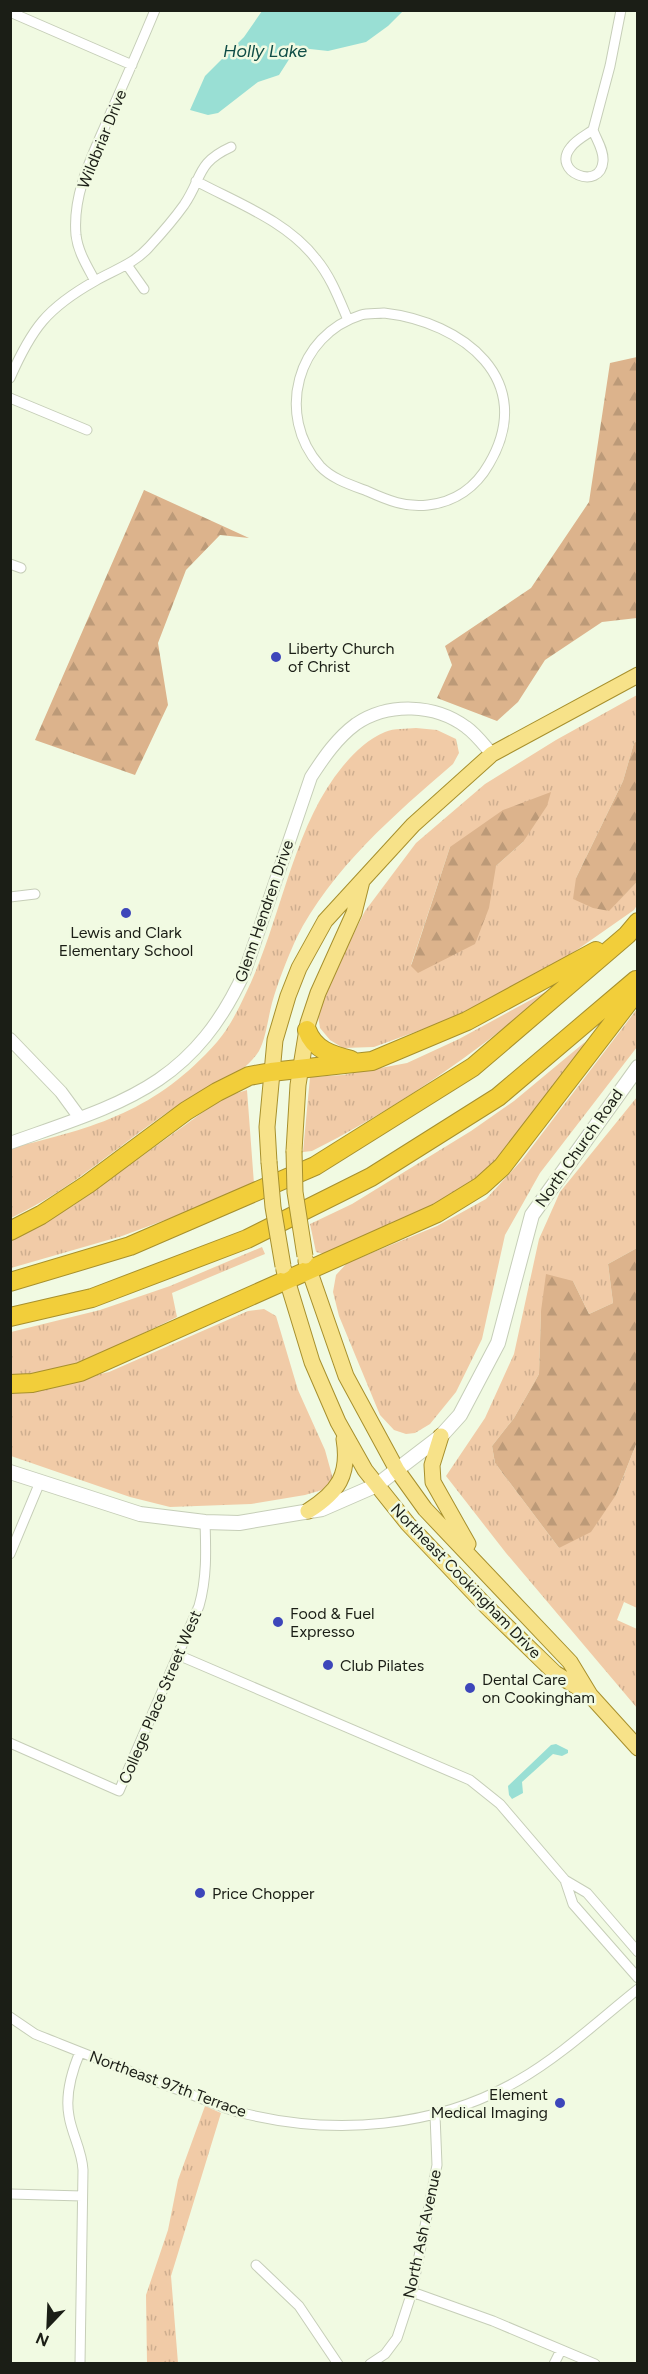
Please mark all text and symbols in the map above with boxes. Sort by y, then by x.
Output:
water label: Holly Lake [223,40,307,62]
street label: Wildbriar Drive [74,87,131,191]
place label: Liberty Church of Christ [288,639,394,676]
marker: Liberty Church of Christ [269,650,283,664]
street label: Glenn Hendren Drive [231,837,297,985]
marker: Lewis and Clark Elementary School [119,906,133,920]
place label: Lewis and Clark Elementary School [59,923,193,960]
street label: North Church Road [531,1086,627,1210]
street label: Northeast Cookingham Drive [387,1500,545,1663]
place label: Food & Fuel Expresso [290,1604,374,1641]
street label: College Place Street West [115,1607,205,1787]
marker: Food & Fuel Expresso [271,1615,285,1629]
place label: Club Pilates [340,1656,424,1675]
marker: Club Pilates [321,1658,335,1672]
place label: Dental Care on Cookingham [482,1670,595,1707]
marker: Dental Care on Cookingham [463,1681,477,1695]
place label: Price Chopper [212,1884,315,1903]
marker: Price Chopper [193,1886,207,1900]
street label: Northeast 97th Terrace [87,2047,249,2121]
place label: Element Medical Imaging [431,2085,548,2122]
marker: Element Medical Imaging [553,2096,567,2110]
street label: North Ash Avenue [399,2168,445,2300]
north arrow [18,2296,78,2356]
text: N [33,2328,52,2351]

